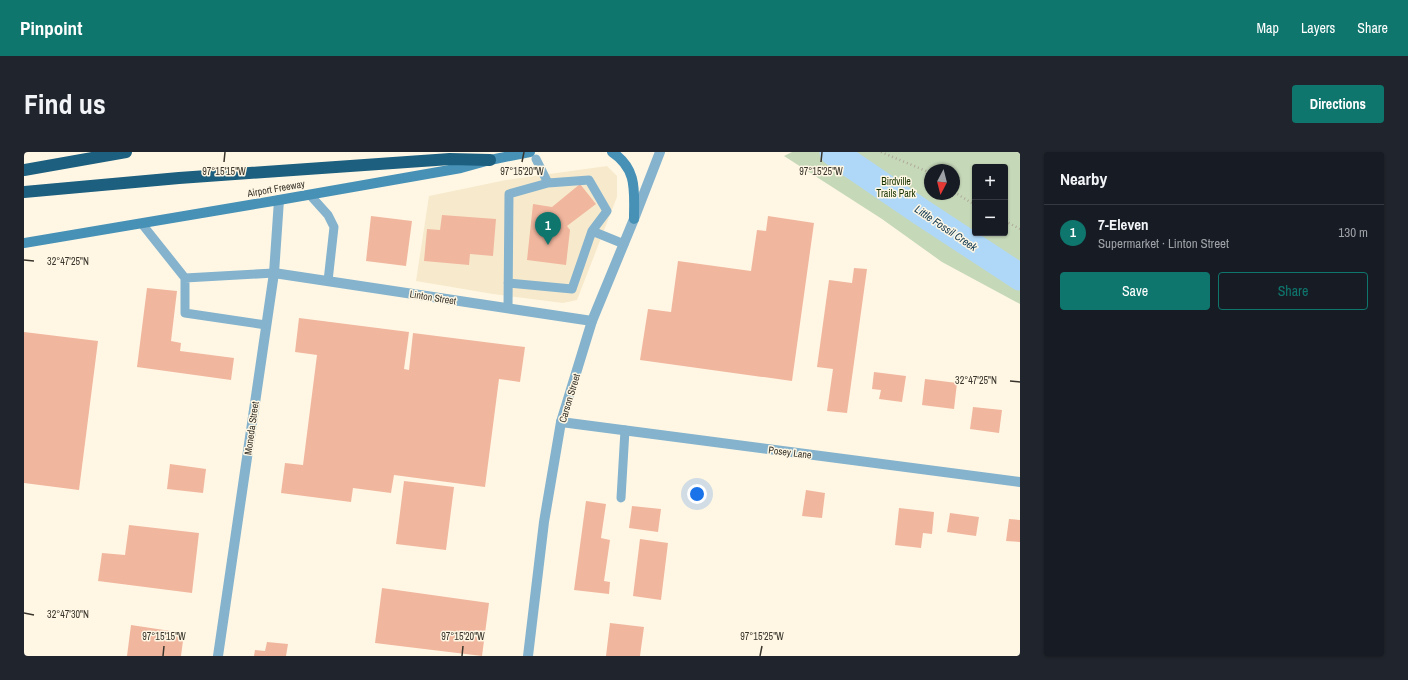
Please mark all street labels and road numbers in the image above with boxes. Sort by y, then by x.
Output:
street label: Airport Freeway [245,177,307,200]
street label: Linton Street [409,287,458,308]
street label: Carson Street [556,371,583,424]
street label: Moneda Street [241,400,262,456]
street label: Posey Lane [768,443,813,462]

